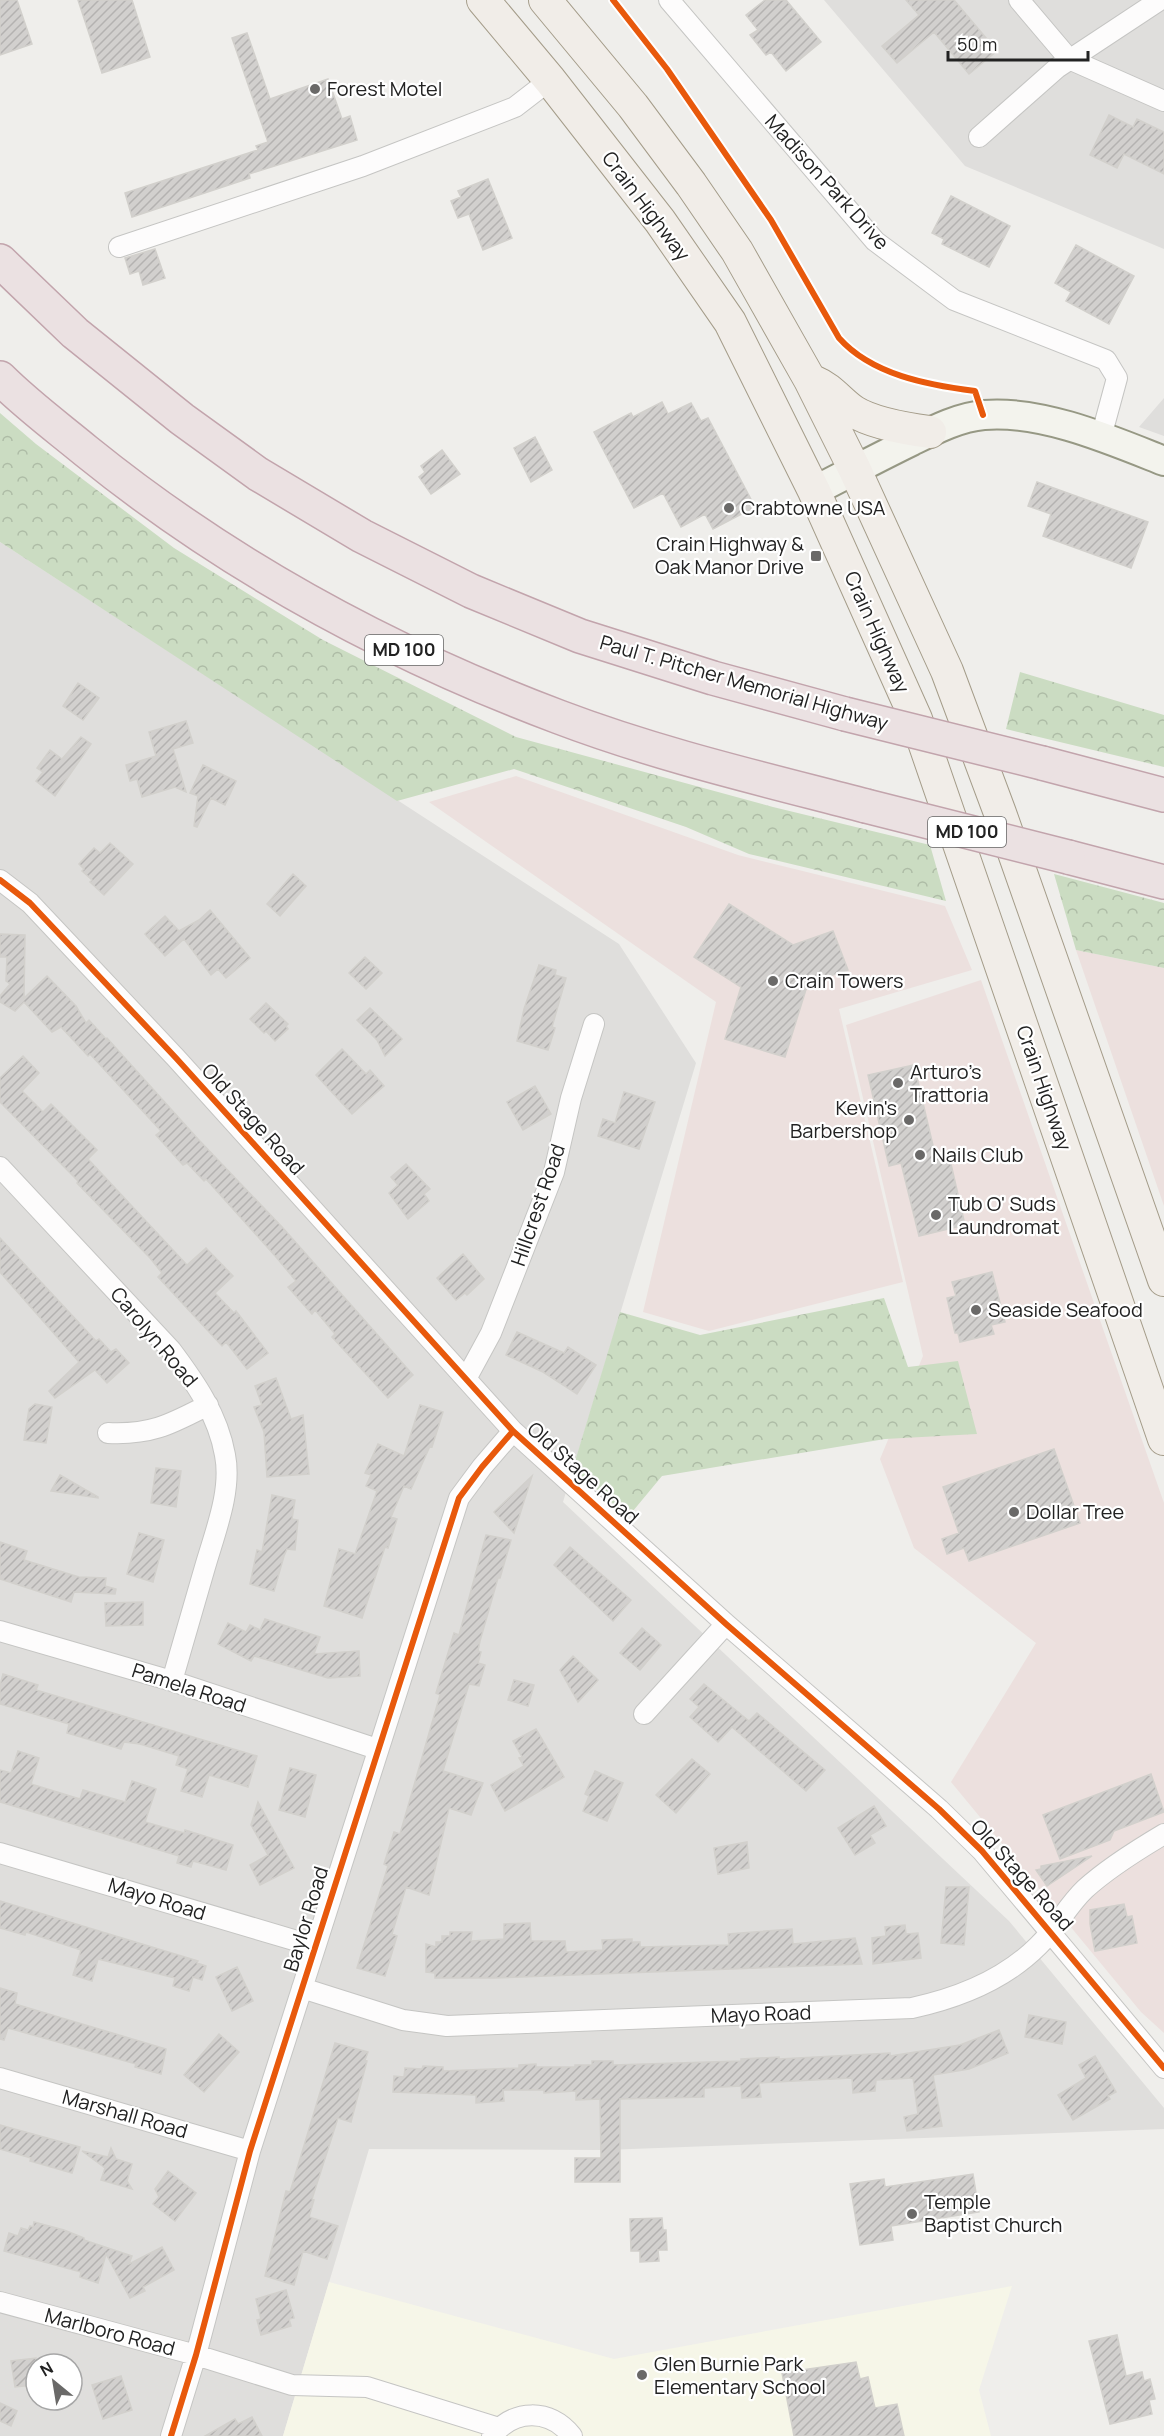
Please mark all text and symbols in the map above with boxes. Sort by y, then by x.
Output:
scale bar [948,24,1088,62]
text: 50 m [957,32,997,56]
place label: Forest Motel [327,75,442,102]
marker: Forest Motel [308,82,322,96]
street label: Madison Park Drive [759,108,895,255]
street label: Crain Highway [596,145,697,266]
place label: Crabtowne USA [741,494,886,521]
marker: Crabtowne USA [722,501,736,515]
place label: Crain Highway & Oak Manor Drive [655,530,804,580]
marker: Crain Highway & Oak Manor Drive [809,549,823,563]
street label: Crain Highway [839,567,917,697]
street label: Paul T. Pitcher Memorial Highway [597,628,892,737]
road number: MD 100 [365,635,443,665]
road number: MD 100 [928,817,1006,847]
place label: Crain Towers [785,967,904,994]
marker: Crain Towers [766,974,780,988]
street label: Crain Highway [1010,1022,1079,1154]
street label: Old Stage Road [196,1057,311,1180]
place label: Arturo’s Trattoria [910,1058,989,1108]
marker: Arturo’s Trattoria [891,1076,905,1090]
place label: Kevin's Barbershop [790,1094,897,1144]
marker: Kevin's Barbershop [902,1113,916,1127]
street label: Hillcrest Road [504,1140,571,1269]
place label: Nails Club [932,1141,1023,1168]
marker: Nails Club [913,1148,927,1162]
place label: Tub O' Suds Laundromat [948,1190,1060,1240]
marker: Tub O' Suds Laundromat [929,1208,943,1222]
street label: Carolyn Road [105,1281,204,1392]
place label: Seaside Seafood [988,1296,1143,1323]
marker: Seaside Seafood [969,1303,983,1317]
street label: Old Stage Road [522,1415,645,1530]
place label: Dollar Tree [1026,1498,1124,1525]
marker: Dollar Tree [1007,1505,1021,1519]
street label: Pamela Road [129,1656,250,1719]
street label: Old Stage Road [965,1813,1080,1936]
street label: Baylor Road [277,1863,334,1975]
street label: Mayo Road [105,1871,209,1926]
street label: Mayo Road [710,1998,812,2029]
street label: Marshall Road [59,2083,191,2144]
place label: Temple Baptist Church [924,2188,1062,2238]
marker: Temple Baptist Church [905,2207,919,2221]
street label: Marlboro Road [42,2301,178,2362]
place label: Glen Burnie Park Elementary School [654,2350,826,2400]
north arrow [24,2352,84,2412]
text: N [36,2357,57,2381]
marker: Glen Burnie Park Elementary School [635,2368,649,2382]

